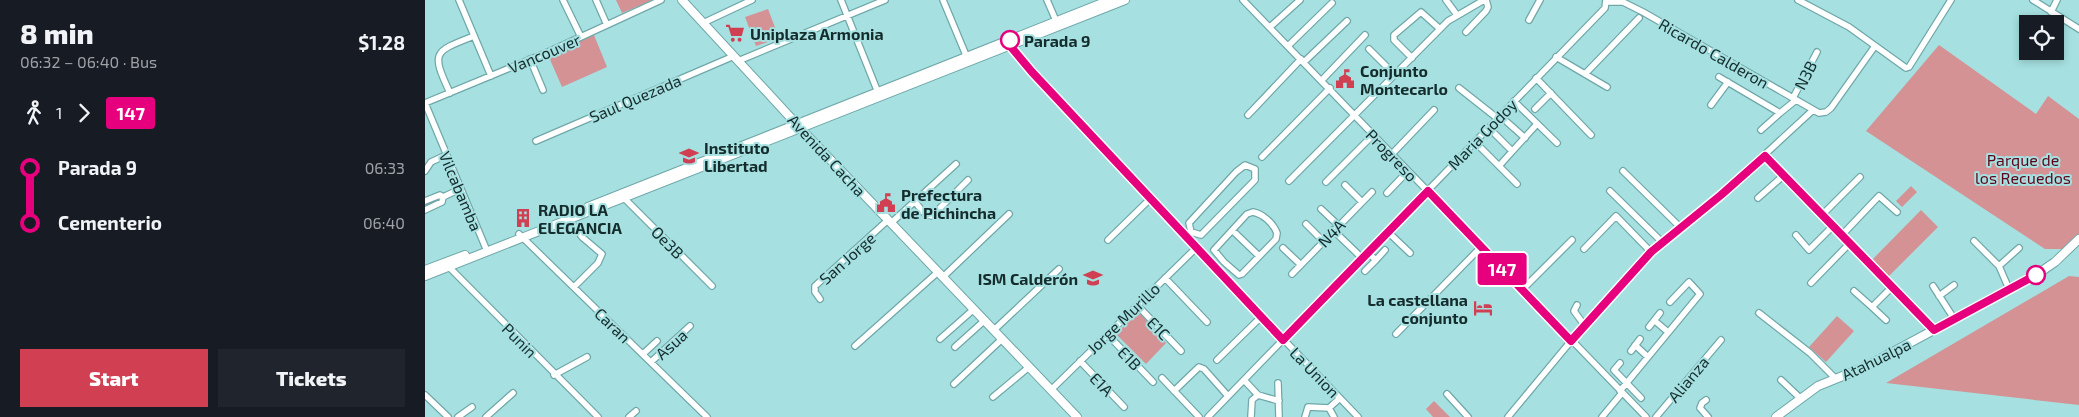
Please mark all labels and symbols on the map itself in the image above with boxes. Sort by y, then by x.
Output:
street label: Ricardo Calderon [1656,14,1772,92]
supermarket icon: Uniplaza Armonia [724,22,746,44]
place label: Uniplaza Armonia [750,24,884,43]
street label: Vancouver [505,29,584,77]
marker: Parada 9 [1000,30,1020,50]
place label: Parada 9 [1024,31,1090,50]
street label: N3B [1790,57,1820,93]
place label: Conjunto Montecarlo [1360,61,1448,98]
public building icon: Conjunto Montecarlo [1334,68,1356,90]
street label: Saul Quezada [586,70,684,127]
street label: Maria Godoy [1443,94,1521,173]
street label: Avenida Cacha [784,110,870,200]
street label: Progreso [1362,125,1422,185]
place label: Instituto Libertad [704,138,770,175]
school or university icon: Instituto Libertad [678,145,700,167]
street label: Vilcabamba [436,148,486,234]
park label: Parque de los Recuedos [1975,150,2071,187]
place label: Prefectura de Pichincha [901,185,996,222]
public building icon: Prefectura de Pichincha [875,192,897,214]
place label: RADIO LA ELEGANCIA [538,200,622,237]
building icon: RADIO LA ELEGANCIA [512,207,534,229]
street label: N4A [1313,215,1349,251]
street label: Oe3B [648,222,688,262]
street label: San Jorge [815,228,879,288]
line badge: 147 [1473,253,1531,285]
unlabelled marker [2026,265,2046,285]
school or university icon: ISM Calderón [1082,267,1104,289]
place label: ISM Calderón [978,269,1078,288]
street label: Jorge Murillo [1083,279,1163,357]
place label: La castellana conjunto [1367,290,1468,327]
hotel icon: La castellana conjunto [1472,297,1494,319]
street label: Caran [591,303,635,347]
street label: E1C [1144,313,1174,343]
street label: Punin [499,319,541,361]
street label: Asua [651,325,691,363]
street label: Atahualpa [1838,334,1914,384]
street label: E1B [1114,342,1146,374]
street label: La Union [1286,343,1344,401]
street label: Alianza [1663,352,1713,406]
street label: E1A [1086,368,1118,400]

